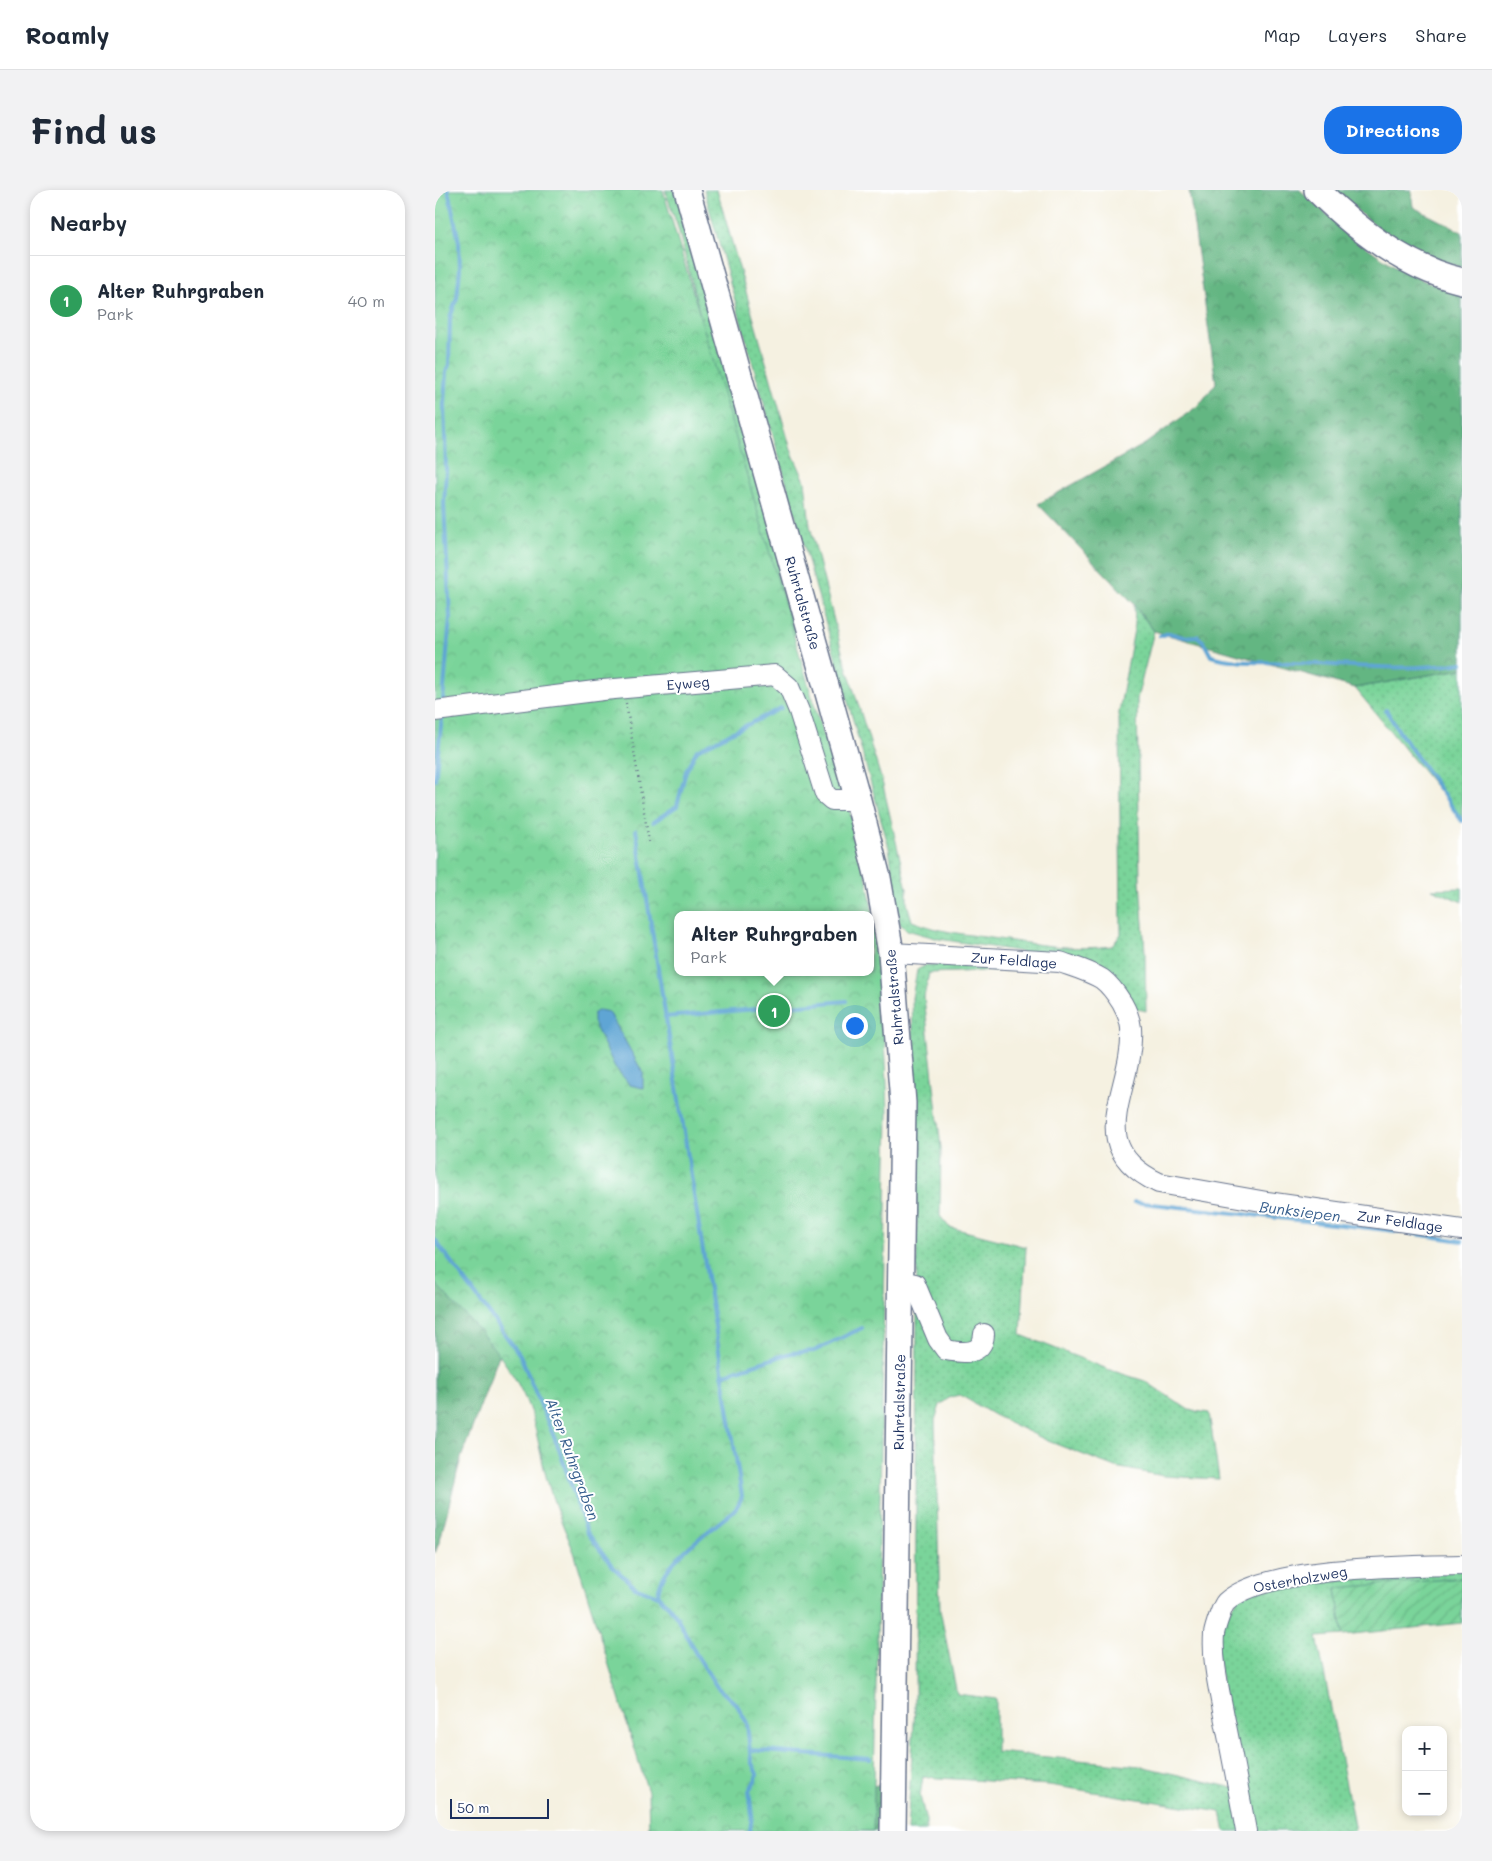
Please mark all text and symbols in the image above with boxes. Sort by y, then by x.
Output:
text: Roamly [25,19,109,50]
text: Map [1264,23,1300,47]
text: Layers [1328,23,1387,47]
text: Share [1415,23,1467,47]
button: Directions [1324,106,1462,154]
text: Find us [30,107,157,153]
text: Nearby [50,209,127,236]
text: Alter Ruhrgraben [97,278,264,303]
text: 1 [62,290,70,311]
text: 40 m [348,290,385,311]
text: Park [97,303,133,324]
street label: Ruhrtalstraße [781,554,825,652]
street label: Eyweg [666,672,710,694]
popup [674,911,874,976]
text: Alter Ruhrgraben [690,921,858,946]
text: Park [690,946,727,967]
street label: Ruhrtalstraße [880,948,908,1046]
street label: Zur Feldlage [970,948,1058,972]
pin: 1 [758,992,790,1030]
your location [842,1013,868,1039]
water label: Bunksiepen [1258,1196,1342,1226]
street label: Zur Feldlage [1356,1206,1444,1236]
street label: Ruhrtalstraße [889,1354,909,1450]
water label: Alter Ruhrgraben [542,1395,604,1523]
street label: Osterholzweg [1252,1561,1348,1597]
map controls [1402,1726,1447,1816]
button: + [1402,1726,1447,1771]
button: − [1402,1771,1447,1816]
scale bar [450,1796,549,1819]
text: 50 m [457,1798,489,1817]

